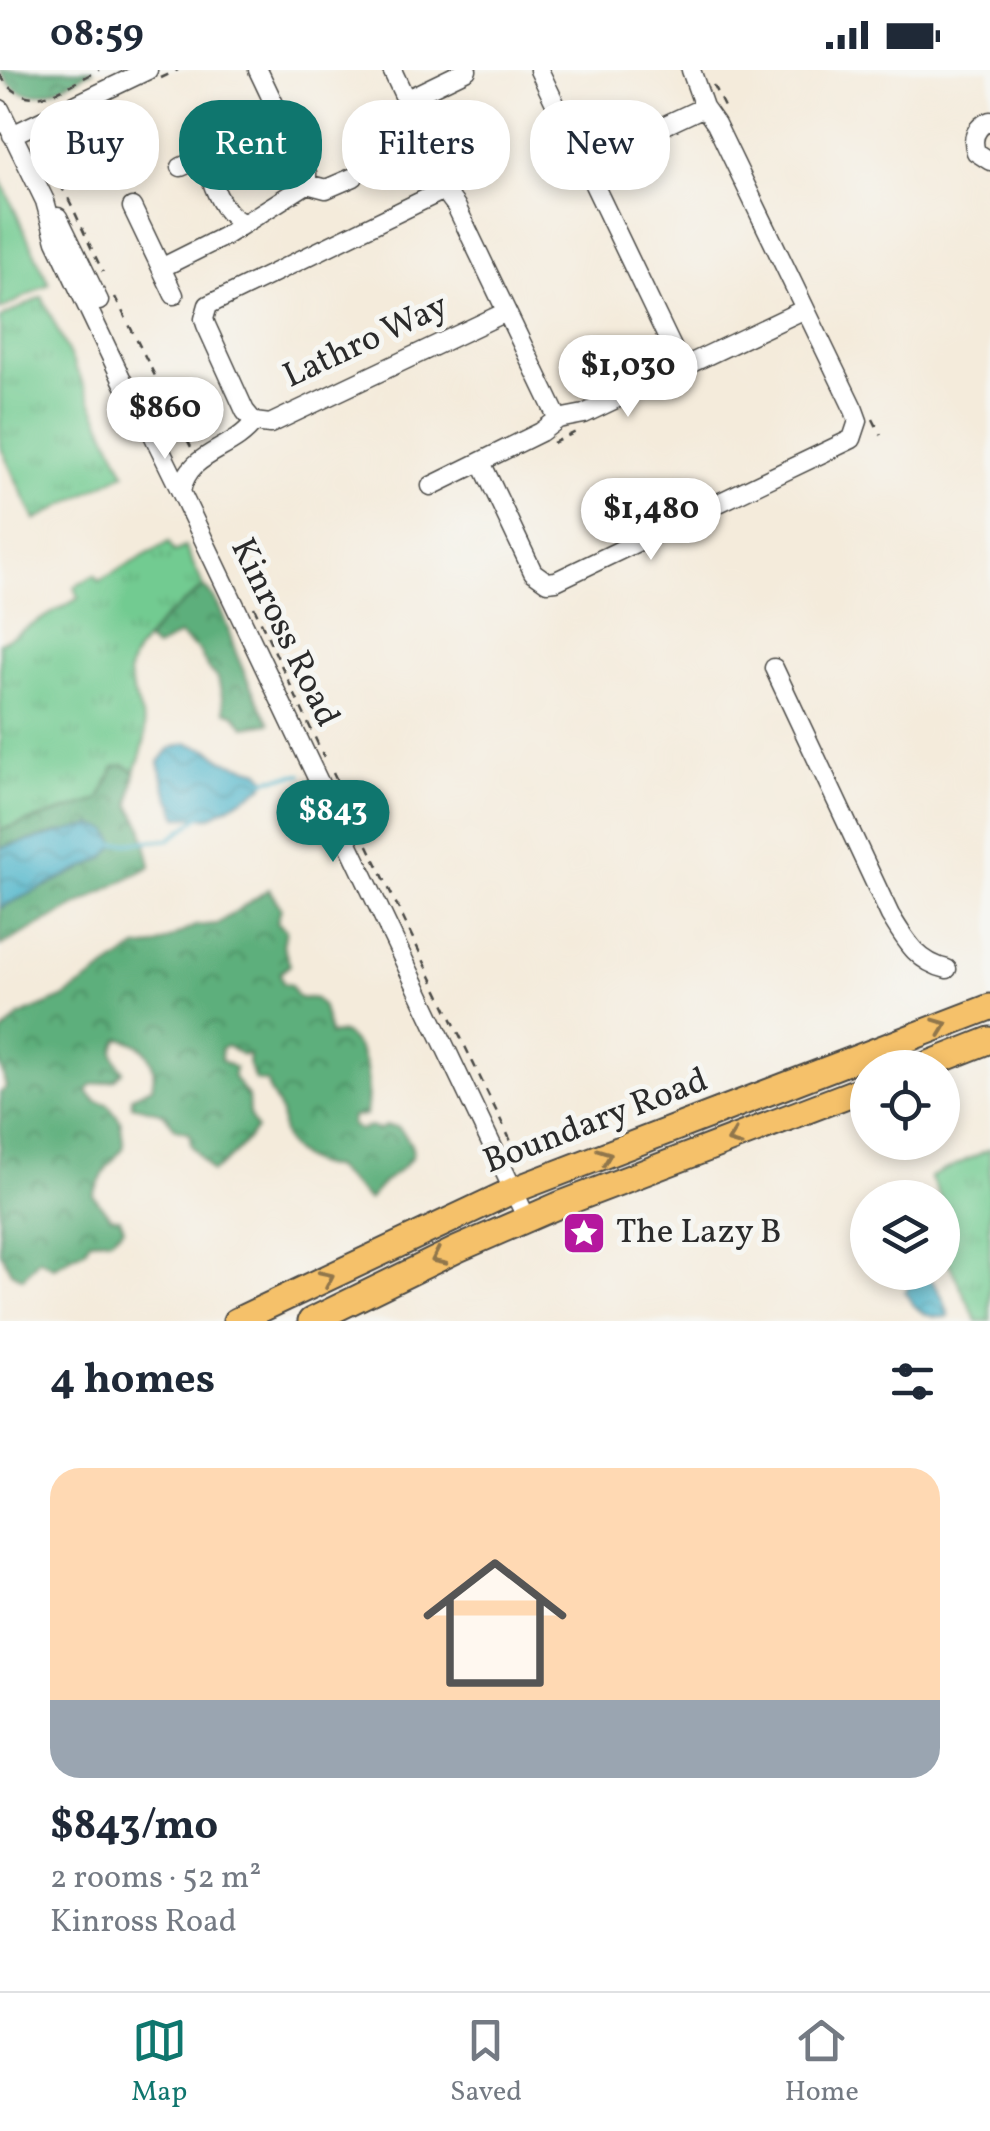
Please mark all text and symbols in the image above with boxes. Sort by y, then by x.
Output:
text: 08:59 [50,9,144,62]
chip: Buy [30,100,159,190]
chip: Rent [179,100,322,190]
chip: Filters [342,100,510,190]
chip: New [530,100,670,190]
street label: Lathro Way [276,283,456,401]
pin: $1,030 [547,335,709,420]
text: $1,030 [581,345,675,389]
pin: $860 [106,377,224,462]
text: $860 [129,387,201,431]
pin: $1,480 [570,478,732,563]
text: $1,480 [603,488,699,532]
street label: Kinross Road [218,531,350,735]
pin: $843 [274,780,392,865]
text: $843 [298,790,368,834]
one-way arrow [931,1018,949,1038]
map controls [850,1050,960,1290]
button: locate [850,1050,960,1160]
street label: Boundary Road [477,1057,715,1187]
one-way arrow [726,1127,743,1148]
one-way arrow [595,1147,613,1167]
button: layers [850,1180,960,1290]
place label: The Lazy B [616,1209,781,1257]
place icon: The Lazy B [561,1210,607,1256]
one-way arrow [430,1246,448,1266]
one-way arrow [316,1270,334,1290]
text: 4 homes [50,1352,215,1411]
icon: filters [885,1354,940,1409]
icon: home [405,1533,585,1713]
text: $843/mo [50,1798,218,1857]
text: 2 rooms · 52 m² [50,1857,261,1901]
text: Kinross Road [50,1901,237,1945]
tab: Map [131,2013,187,2112]
tab: Saved [450,2013,522,2112]
tab: Home [785,2013,859,2112]

